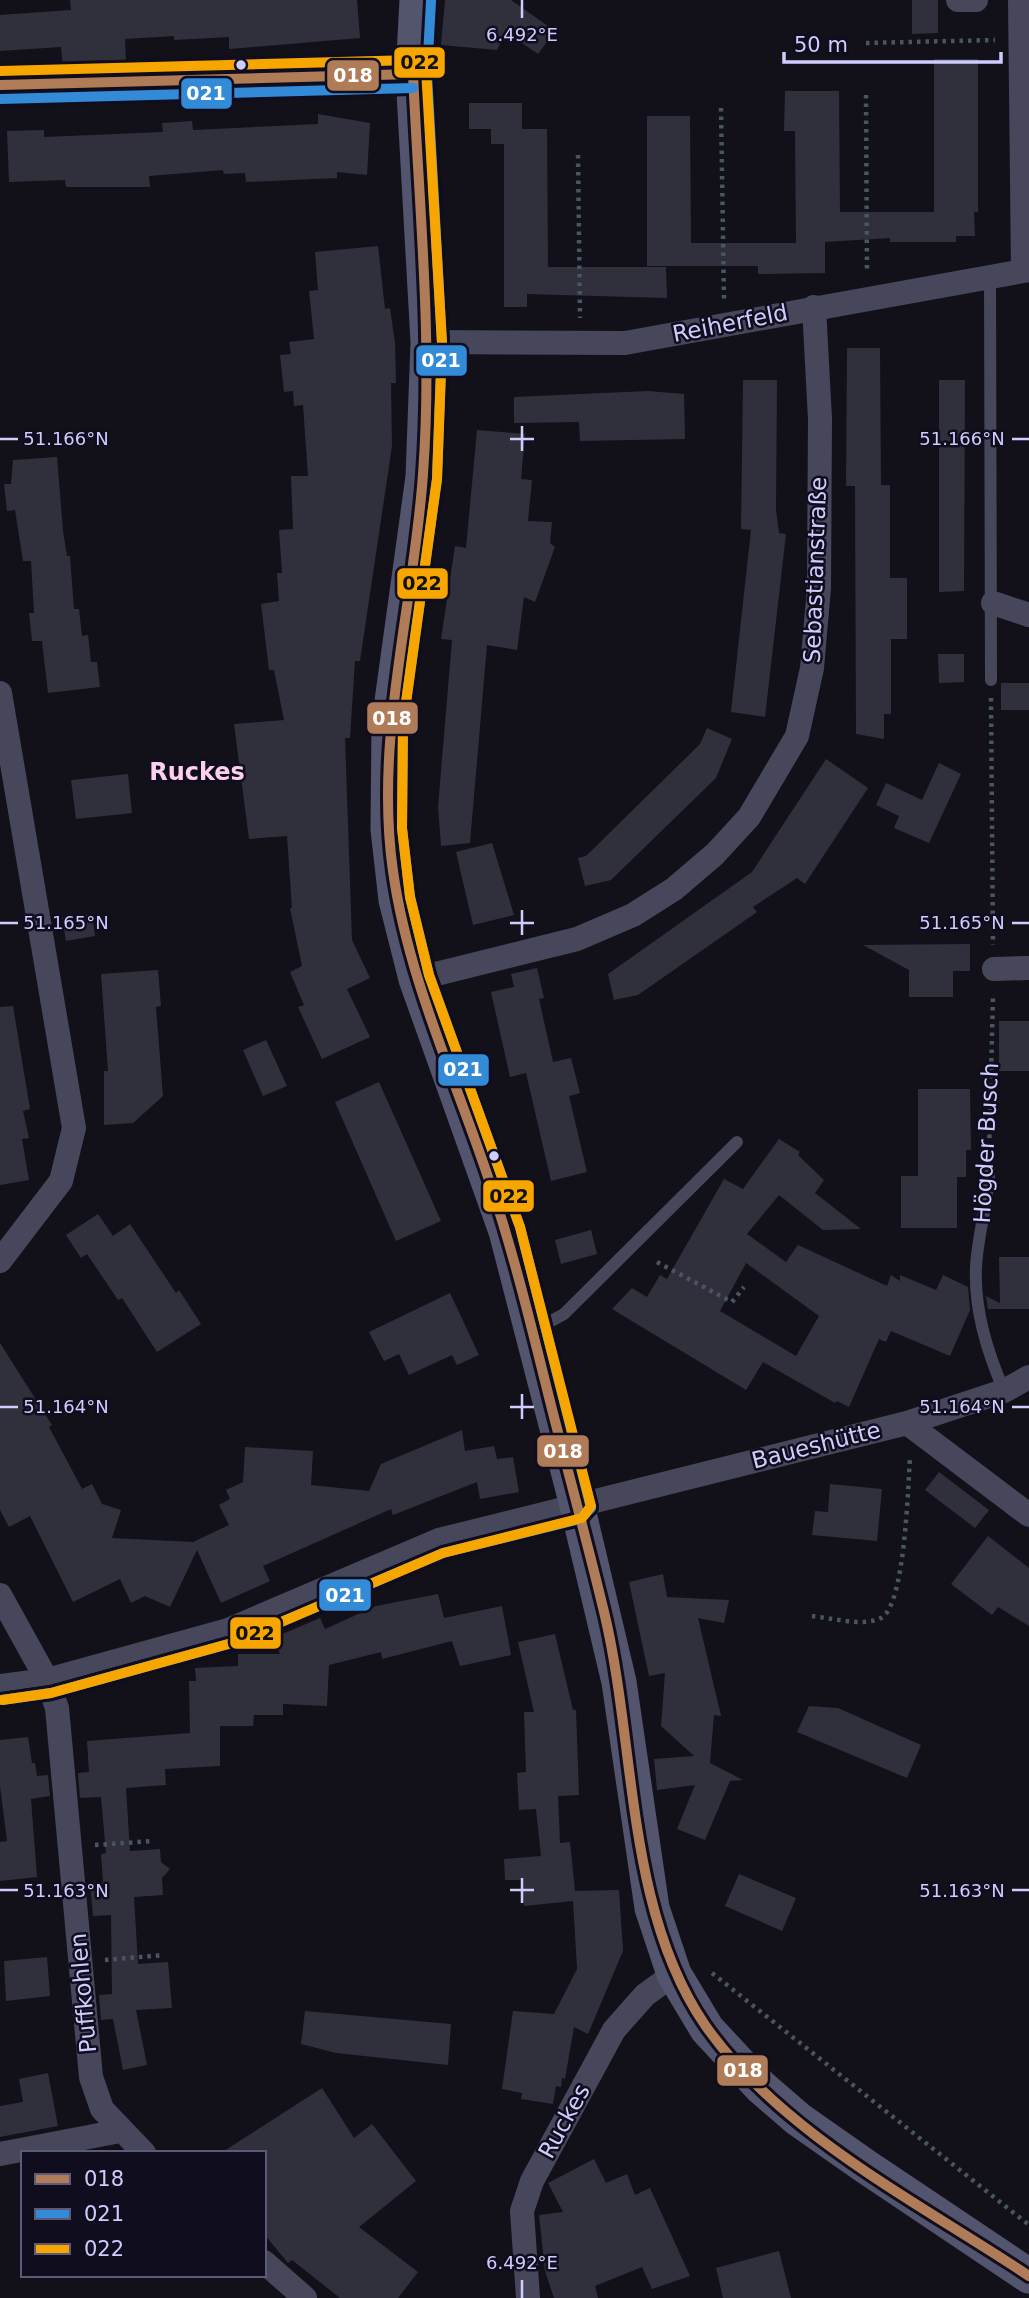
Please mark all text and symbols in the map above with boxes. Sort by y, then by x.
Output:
scale bar [784,21,1001,65]
text: 6.492°E [486,24,558,45]
text: 50 m [794,33,848,57]
line badge: 022 [393,46,446,79]
text: 022 [400,51,440,73]
unlabelled marker [234,58,248,72]
line badge: 018 [326,59,380,92]
text: 018 [333,64,373,86]
line badge: 021 [180,77,233,110]
text: 021 [186,82,226,104]
street label: Reiherfeld [670,299,790,347]
line badge: 021 [415,344,468,377]
text: 021 [421,349,461,371]
text: 51.166°N [23,428,109,449]
text: 51.166°N [919,428,1005,449]
street label: Sebastianstraße [799,476,831,664]
line badge: 022 [396,567,449,600]
text: 022 [402,572,442,594]
line badge: 018 [366,701,419,735]
text: 018 [372,707,412,729]
district label: Ruckes [149,758,245,786]
text: 51.165°N [23,912,109,933]
text: 51.165°N [919,912,1005,933]
line badge: 021 [437,1053,490,1087]
text: 021 [443,1058,483,1080]
street label: Högder Busch [969,1062,1003,1224]
unlabelled marker [487,1149,501,1163]
line badge: 022 [482,1179,535,1213]
text: 022 [489,1185,529,1207]
text: 51.164°N [23,1396,109,1417]
text: 51.164°N [919,1396,1005,1417]
street label: Baueshütte [749,1416,883,1474]
line badge: 018 [536,1434,590,1468]
text: 018 [543,1440,583,1462]
line badge: 021 [318,1578,372,1612]
text: 021 [325,1584,365,1606]
line badge: 022 [229,1616,282,1650]
text: 022 [235,1622,275,1644]
text: 51.163°N [23,1880,109,1901]
text: 51.163°N [919,1880,1005,1901]
street label: Puffkohlen [65,1932,101,2054]
line badge: 018 [716,2054,769,2087]
text: 018 [723,2059,763,2081]
street label: Ruckes [533,2079,595,2163]
legend [21,2151,266,2277]
text: 018 [84,2167,124,2191]
text: 021 [84,2202,124,2226]
text: 022 [84,2237,124,2261]
text: 6.492°E [486,2252,558,2273]

